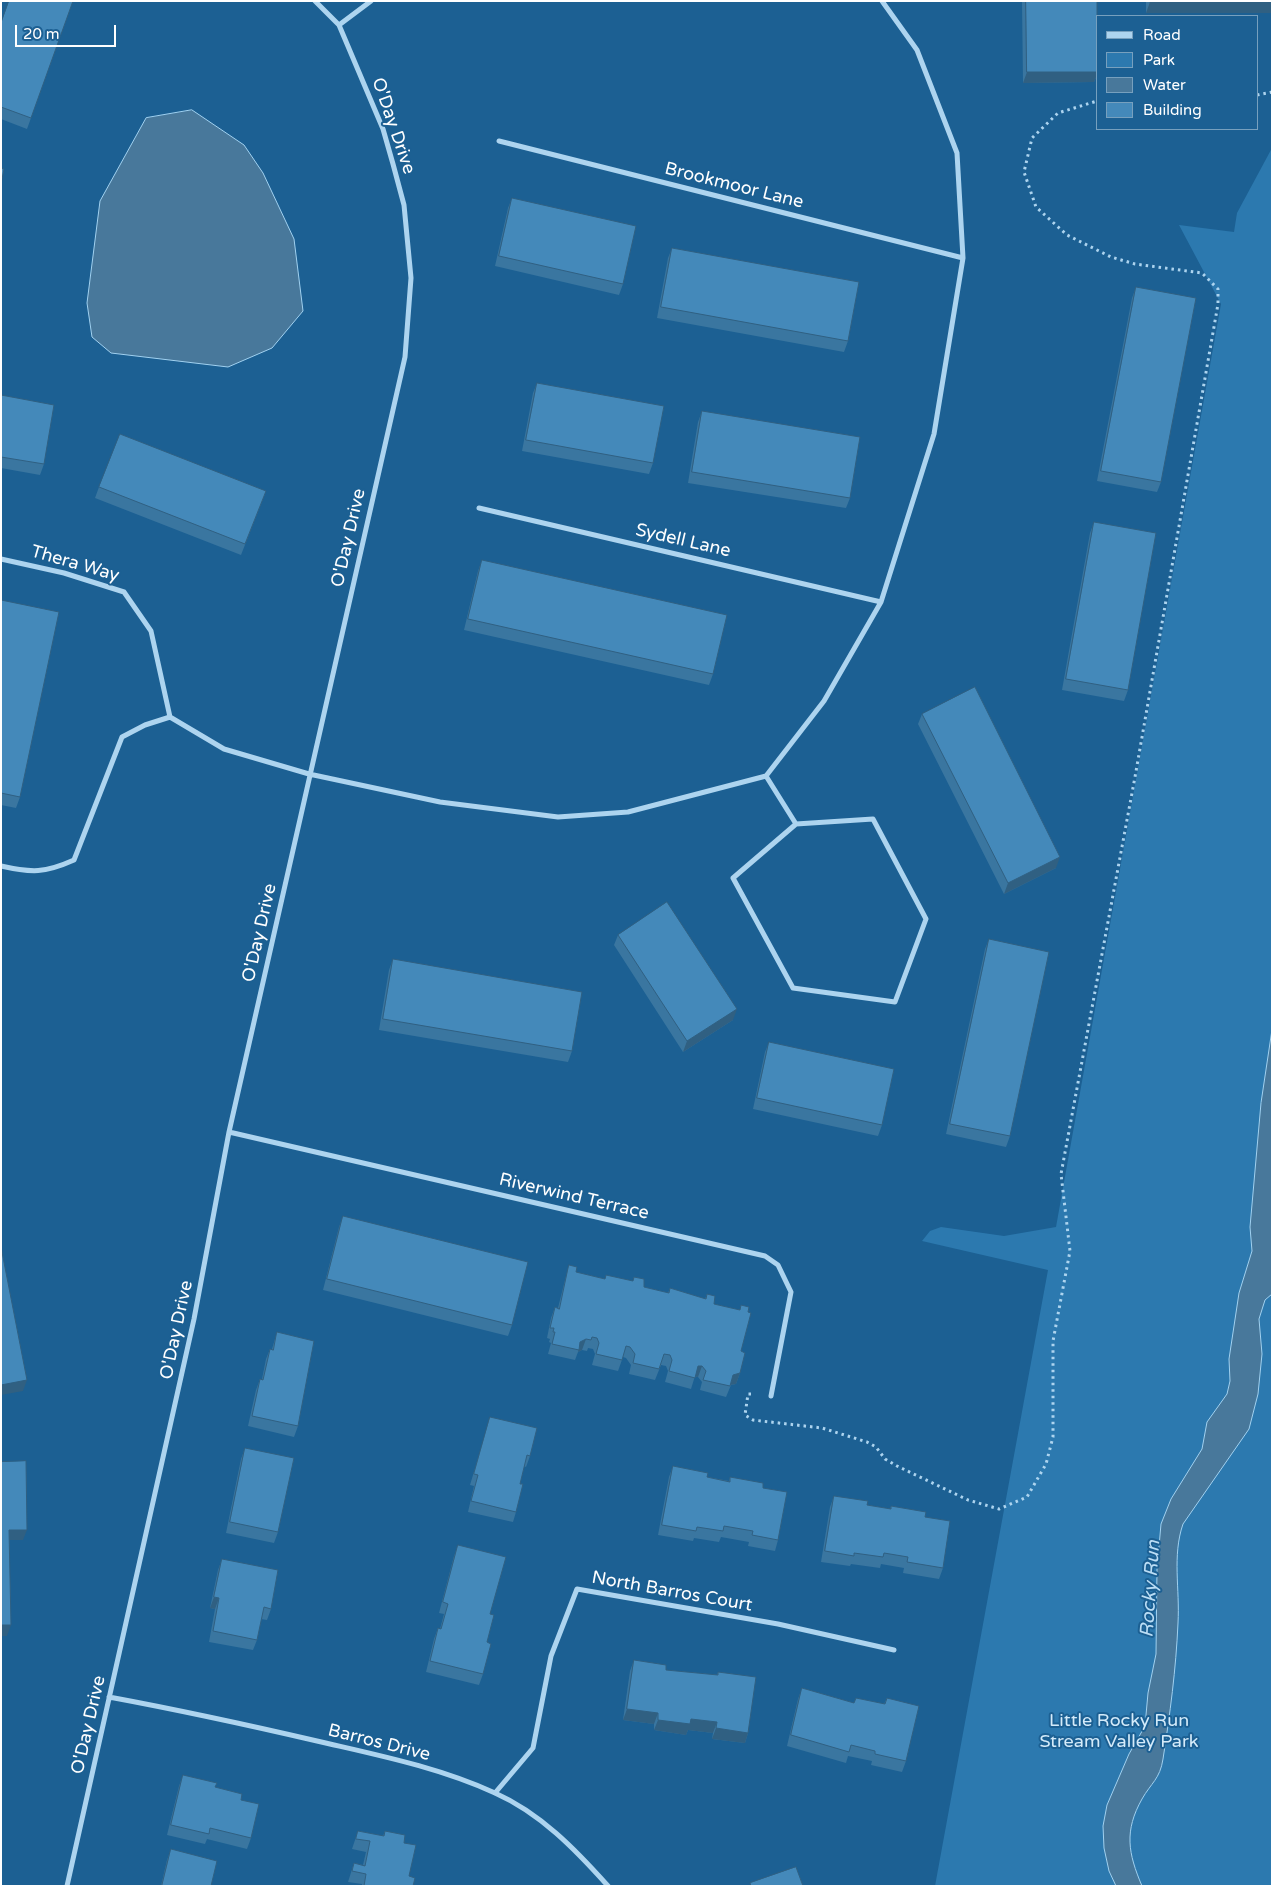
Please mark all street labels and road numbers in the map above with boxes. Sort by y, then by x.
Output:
street label: O'Day Drive [366,75,420,177]
street label: Brookmoor Lane [662,158,806,214]
street label: O'Day Drive [327,487,371,589]
street label: Sydell Lane [633,520,733,562]
street label: Thera Way [28,541,122,587]
street label: O'Day Drive [238,882,282,984]
street label: Riverwind Terrace [497,1169,651,1225]
street label: O'Day Drive [156,1279,198,1381]
street label: North Barros Court [590,1567,754,1617]
street label: O'Day Drive [67,1674,111,1776]
street label: Barros Drive [326,1720,432,1766]

